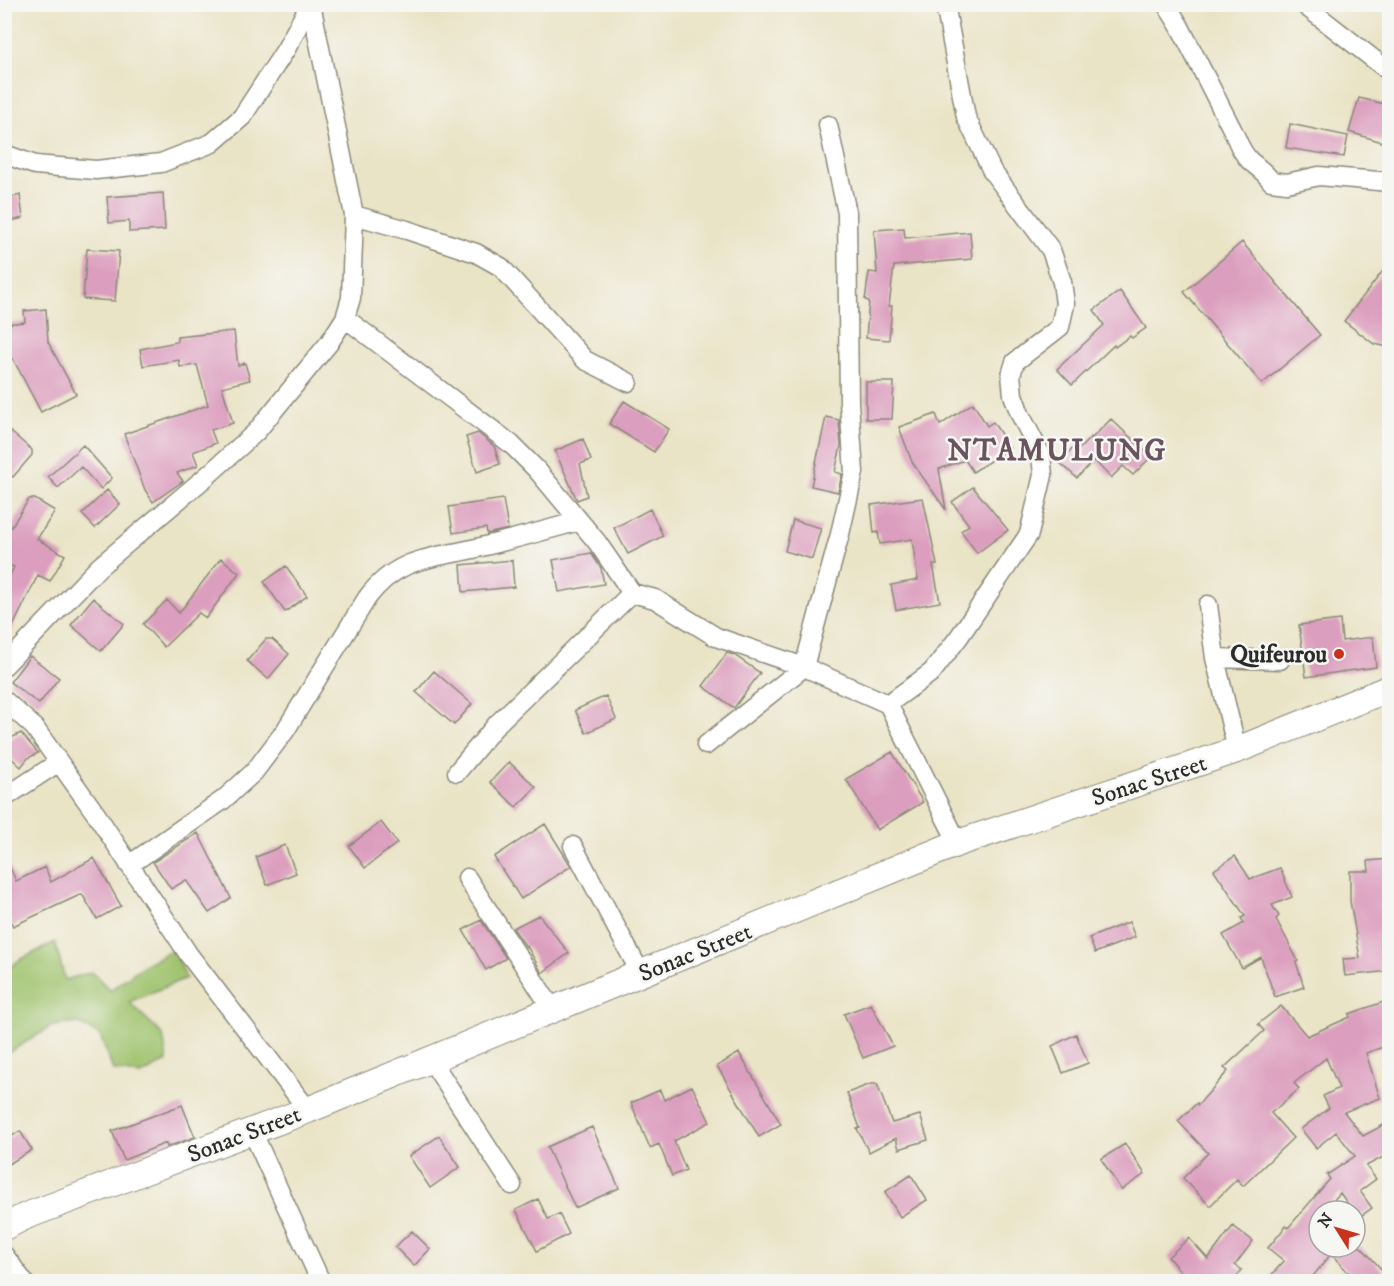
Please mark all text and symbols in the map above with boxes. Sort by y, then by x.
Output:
district label: NTAMULUNG [947,433,1167,470]
place label: Quifeurou [1230,640,1327,670]
marker: Quifeurou [1332,647,1346,661]
street label: Sonac Street [1088,748,1211,814]
street label: Sonac Street [634,917,757,989]
street label: Sonac Street [183,1099,306,1170]
north arrow [1307,1199,1367,1259]
text: N [1314,1209,1338,1232]

